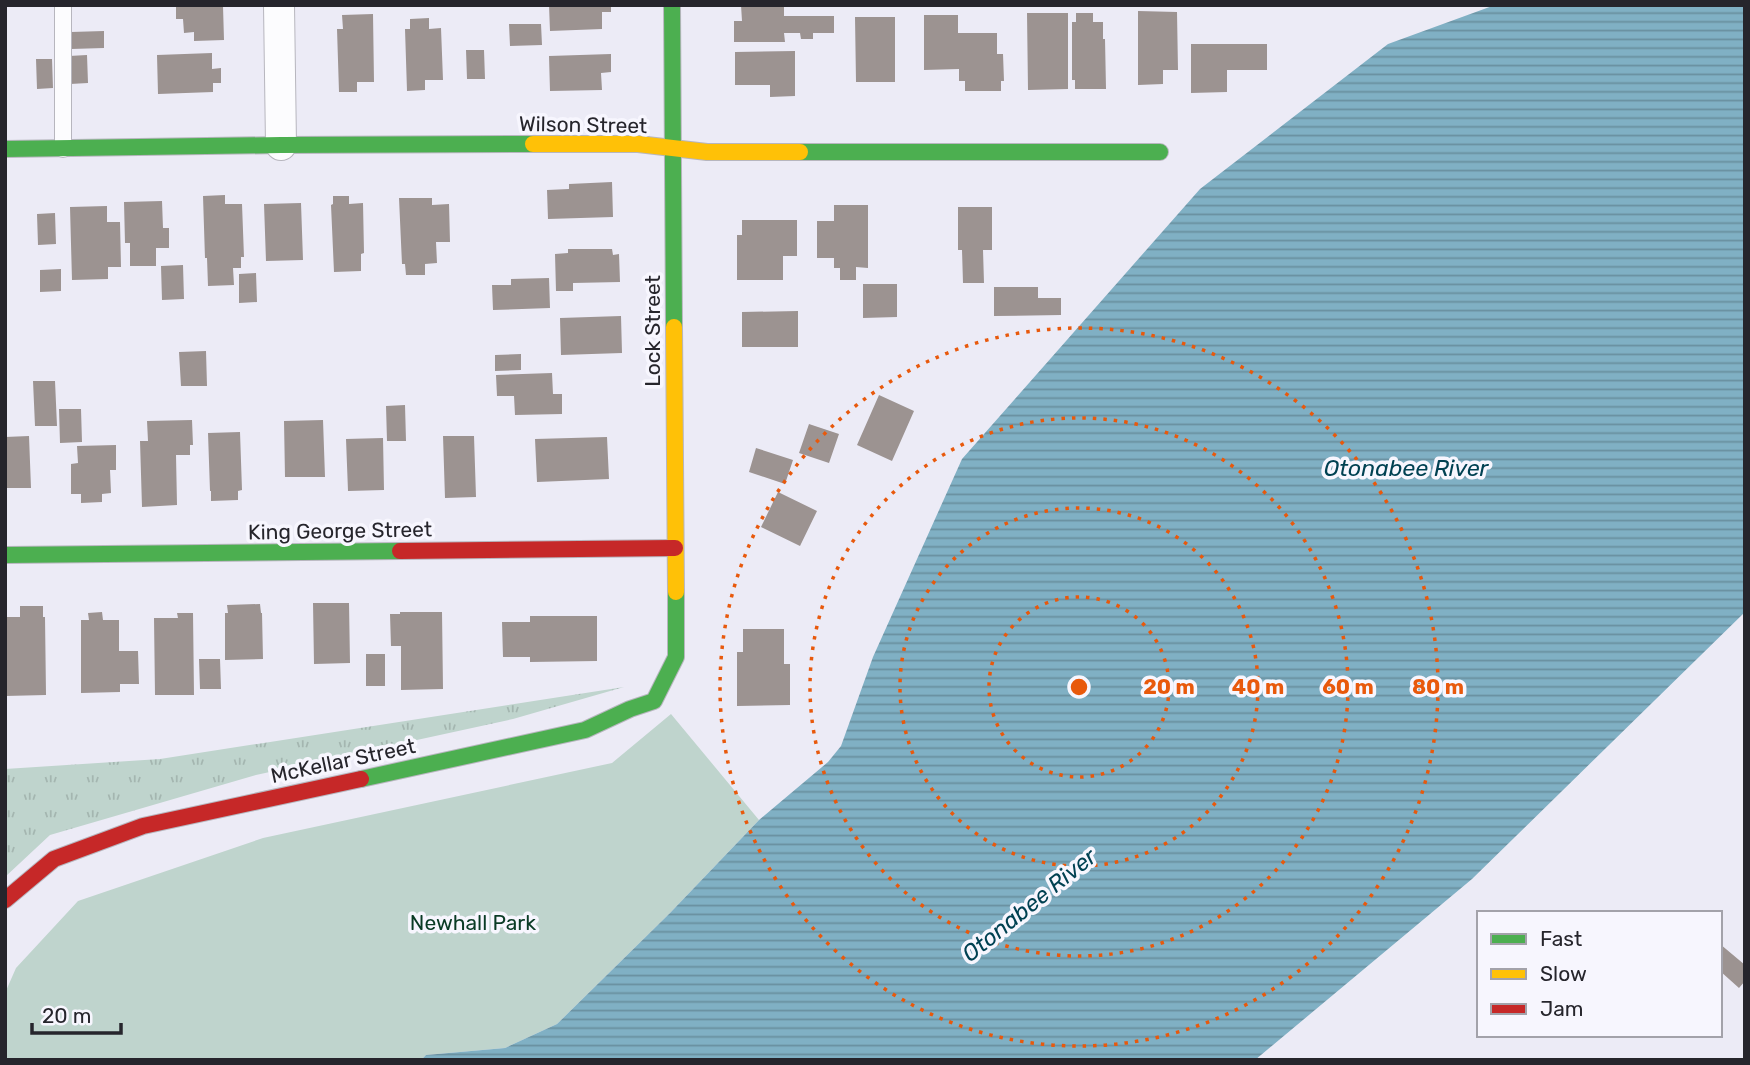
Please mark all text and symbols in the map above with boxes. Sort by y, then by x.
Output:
street label: Wilson Street [519,111,647,138]
street label: Lock Street [640,275,665,387]
water label: Otonabee River [1324,454,1490,482]
street label: King George Street [248,516,432,545]
text: 20 m [1143,674,1195,699]
text: 40 m [1232,674,1284,699]
text: 60 m [1322,674,1374,699]
text: 80 m [1412,674,1464,699]
centre of rings [1067,675,1091,699]
street label: McKellar Street [268,733,417,788]
water label: Otonabee River [956,842,1103,968]
park label: Newhall Park [410,910,536,935]
legend [1477,911,1722,1037]
text: Fast [1540,926,1582,951]
text: Slow [1540,961,1587,986]
scale bar [32,992,121,1036]
text: Jam [1540,996,1584,1021]
text: 20 m [42,1003,91,1028]

